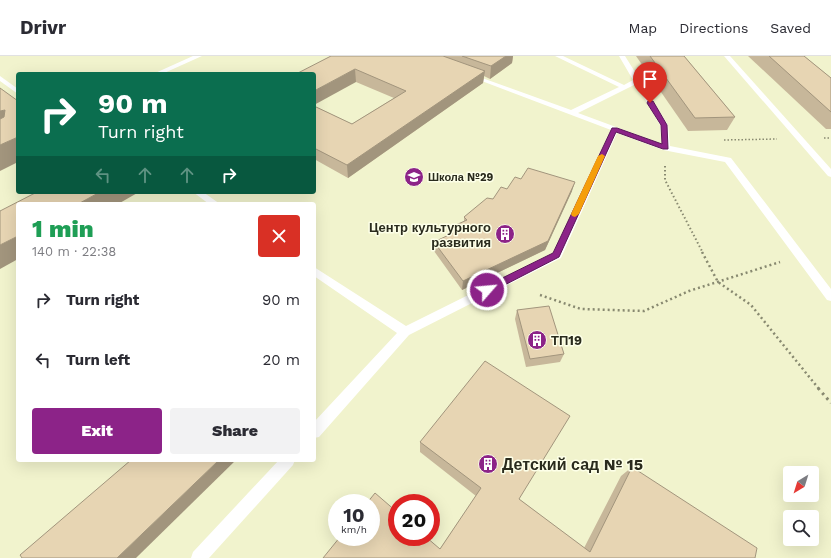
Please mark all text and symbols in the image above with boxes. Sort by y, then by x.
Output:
text: Drivr [20,16,66,39]
text: Map [629,20,657,36]
text: Directions [679,20,748,36]
text: Saved [770,20,811,36]
pin [633,62,667,103]
icon: arrive [639,68,661,90]
text: 90 m [98,87,168,120]
icon: right [32,88,84,140]
text: Turn right [98,121,184,142]
icon: left [92,164,114,186]
icon: ahead [134,164,156,186]
icon: ahead [176,164,198,186]
icon: right [218,164,240,186]
school or university icon: Школа №29 [403,166,425,188]
place label: Школа №29 [428,171,493,184]
text: 1 min [32,215,94,243]
button: close [258,215,300,257]
place label: Центр культурного развития [369,220,491,250]
building icon: Центр культурного развития [494,223,516,245]
text: 140 m · 22:38 [32,244,116,259]
position arrow [466,269,508,311]
icon: right [32,289,54,311]
text: Turn right [66,291,139,309]
text: 90 m [262,291,300,309]
building icon: ТП19 [526,329,548,351]
place label: ТП19 [551,333,582,348]
icon: left [32,349,54,371]
text: Turn left [66,351,130,369]
text: 20 m [263,351,300,369]
button: Exit [32,408,162,454]
button: Share [170,408,300,454]
building icon: Детский сад № 15 [477,453,499,475]
place label: Детский сад № 15 [502,455,643,474]
north arrow [783,466,819,502]
map controls [783,466,819,546]
speed limit sign: 20 [388,494,440,546]
text: 10 [343,503,365,527]
button: search [783,510,819,546]
text: km/h [341,524,367,535]

